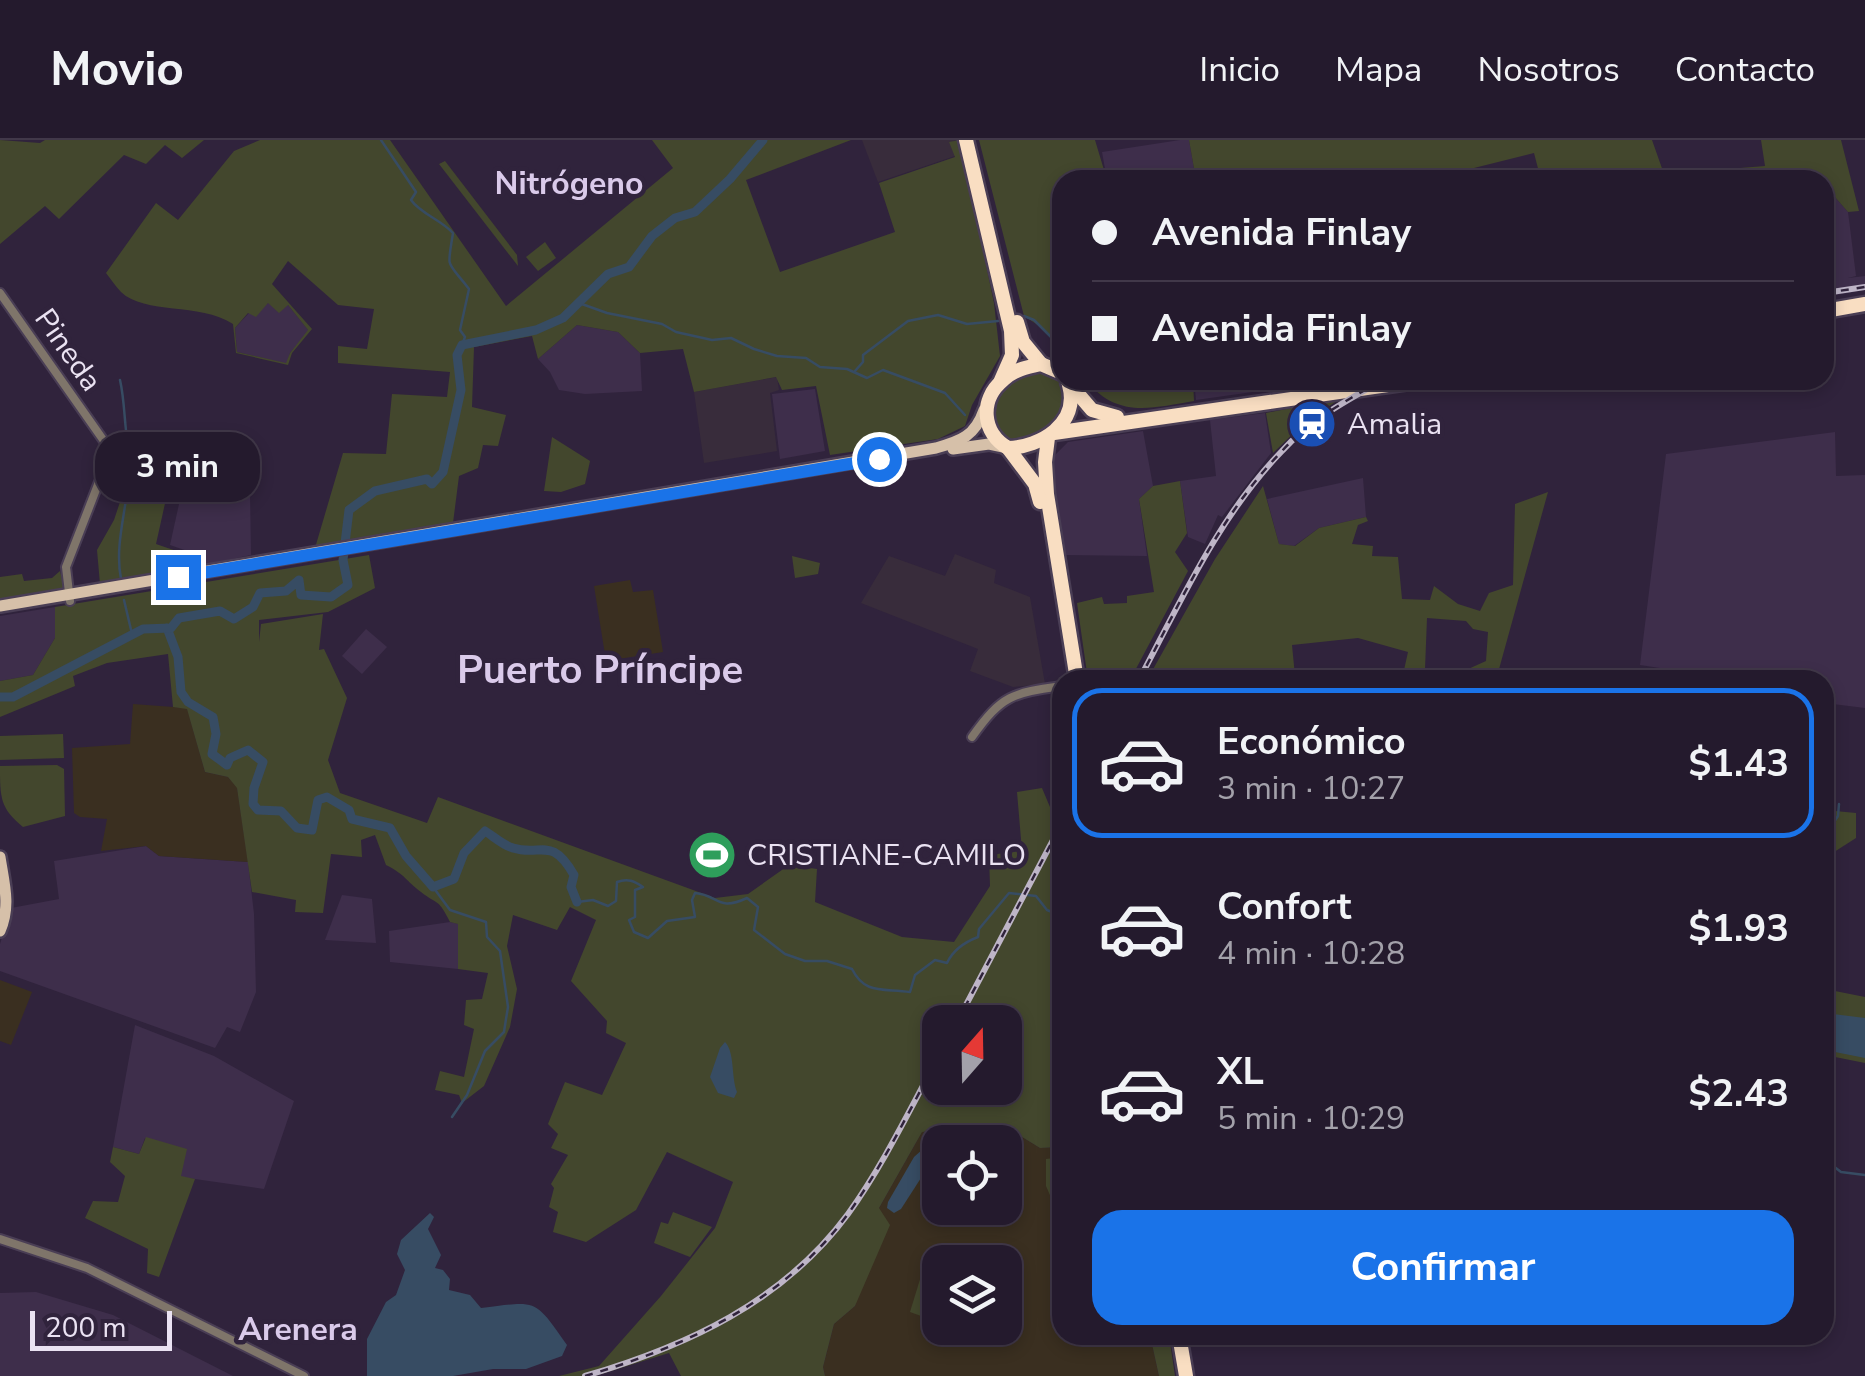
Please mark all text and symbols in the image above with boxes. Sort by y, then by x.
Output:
text: Movio [50,36,184,102]
text: Inicio [1199,46,1280,93]
text: Mapa [1335,46,1422,93]
text: Nosotros [1477,46,1620,93]
text: Contacto [1675,46,1815,93]
district label: Nitrógeno [495,162,643,205]
text: Avenida Finlay [1152,207,1411,258]
street label: Pineda [25,300,111,400]
text: Avenida Finlay [1152,303,1411,354]
station icon: Amalia [1286,398,1338,450]
place label: Amalia [1347,404,1442,445]
callout: 3 min [96,432,260,502]
route start [857,437,902,482]
text: 3 min [136,445,219,488]
route end [156,555,201,600]
district label: Puerto Príncipe [457,643,743,697]
text: Económico [1217,716,1406,767]
icon: car [1097,718,1187,808]
text: $1.43 [1688,738,1789,789]
text: 3 min · 10:27 [1217,767,1405,810]
sports icon: CRISTIANE-CAMILO [686,829,738,881]
place label: CRISTIANE-CAMILO [747,835,1026,876]
text: Confort [1217,881,1351,932]
icon: car [1097,883,1187,973]
text: $1.93 [1688,903,1789,954]
text: 4 min · 10:28 [1217,932,1405,975]
north arrow [922,1005,1022,1105]
map controls [922,1005,1022,1345]
text: XL [1217,1046,1264,1097]
icon: car [1097,1048,1187,1138]
text: $2.43 [1688,1068,1789,1119]
text: 5 min · 10:29 [1217,1097,1405,1140]
button: locate [922,1125,1022,1225]
button: Confirmar [1092,1210,1794,1325]
button: layers [922,1245,1022,1345]
scale bar [30,1306,172,1350]
district label: Arenera [238,1308,358,1351]
text: 200 m [45,1309,127,1347]

